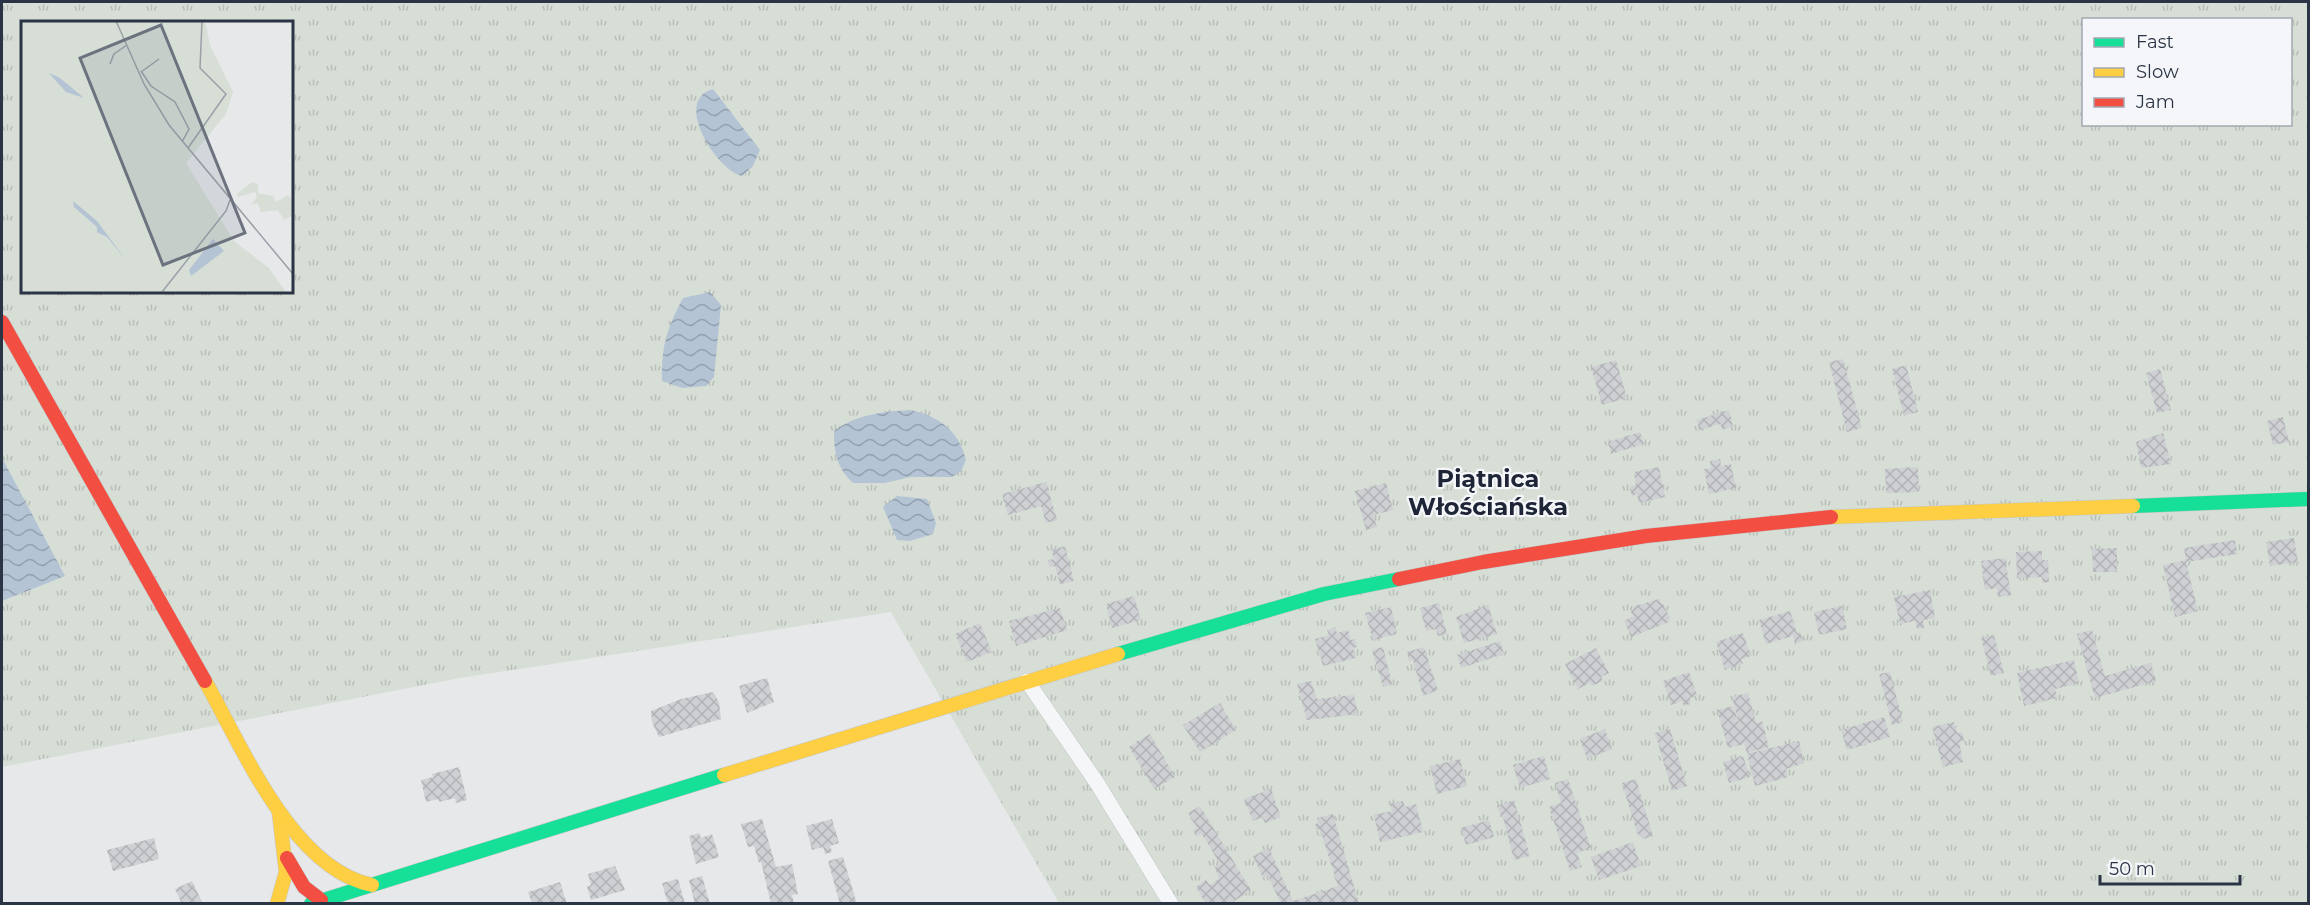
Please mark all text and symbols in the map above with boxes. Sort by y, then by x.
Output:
legend [2082,18,2292,126]
inset map [21,21,292,292]
text: Fast [2136,31,2174,53]
text: Slow [2136,61,2179,83]
text: Jam [2135,91,2175,113]
district label: Piątnica Włościańska [1408,464,1568,521]
scale bar [2100,848,2240,886]
text: 50 m [2109,858,2155,880]

